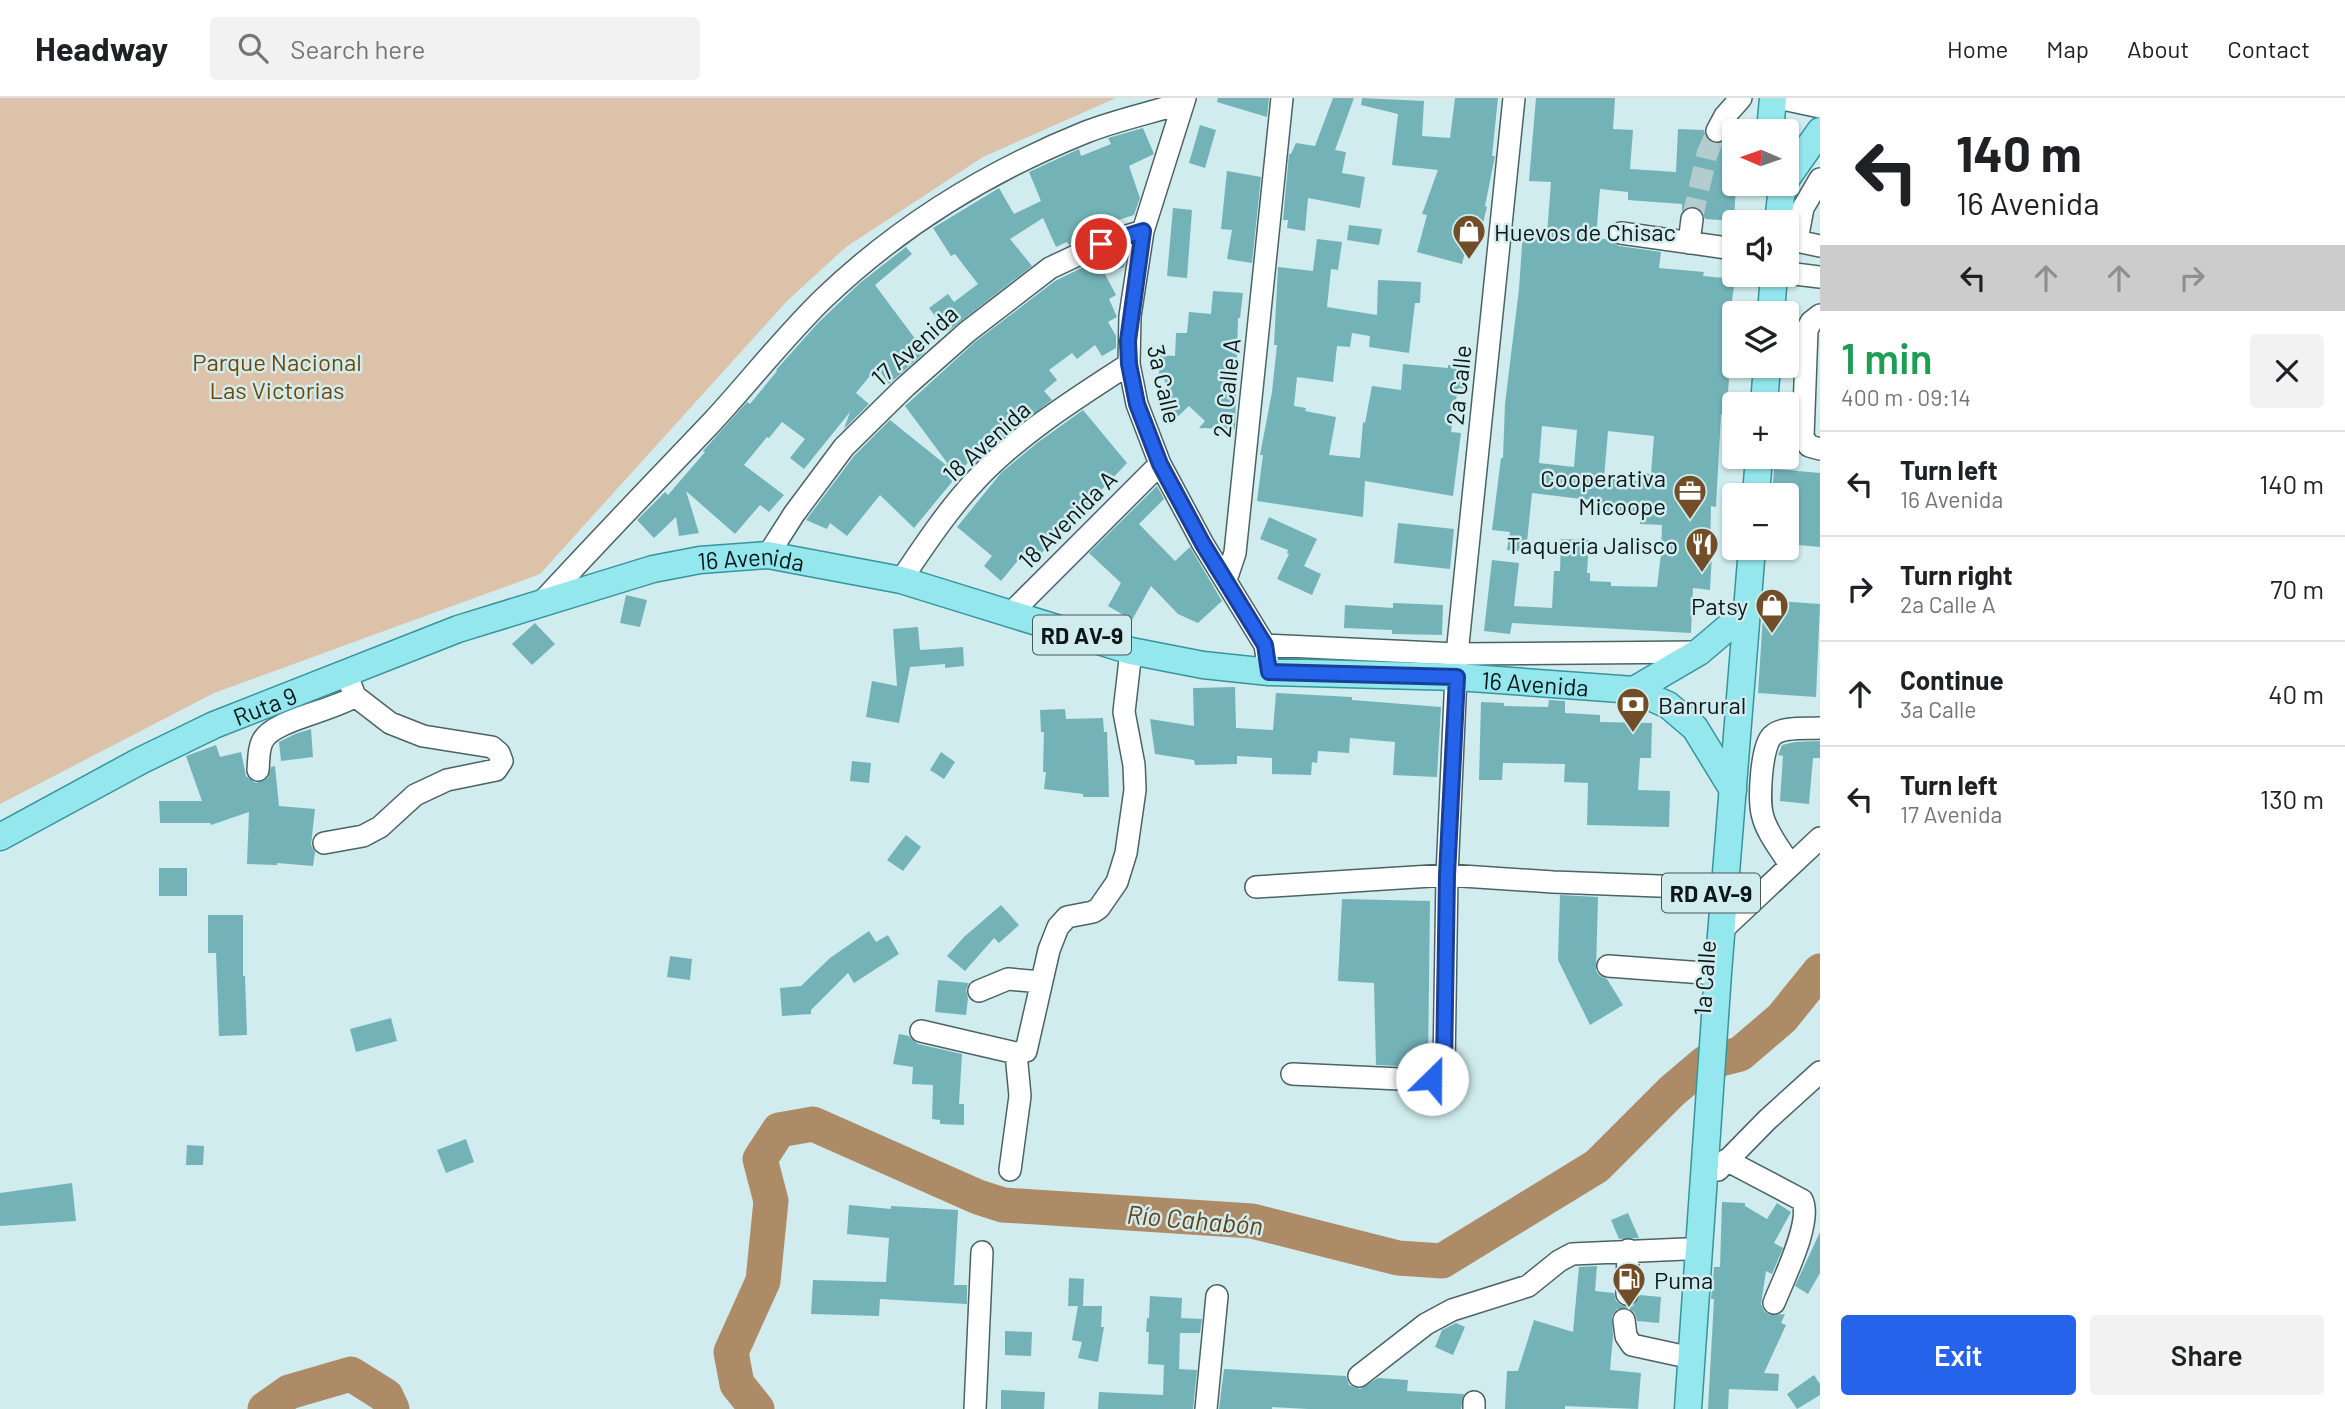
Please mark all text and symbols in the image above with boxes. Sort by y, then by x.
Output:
search box [210,17,700,80]
text: Headway [35,28,168,68]
icon: search [234,29,272,67]
text: Search here [290,33,425,64]
text: Home [1947,34,2008,63]
text: Map [2046,34,2089,63]
text: About [2127,34,2189,63]
text: Contact [2227,34,2310,63]
north arrow [1722,119,1799,196]
map controls [1722,119,1799,560]
text: 140 m [1956,123,2082,182]
icon: left [1841,126,1932,217]
text: 16 Avenida [1956,183,2100,221]
button: sound [1722,210,1799,287]
shop icon: Huevos de Chisac [1450,212,1488,261]
pin [1071,214,1131,274]
place label: Huevos de Chisac [1494,217,1676,246]
icon: arrive [1082,225,1120,263]
icon: left [1954,259,1992,297]
icon: ahead [2027,259,2065,297]
icon: ahead [2100,259,2138,297]
icon: right [2173,259,2211,297]
street label: 17 Avenida [865,299,963,391]
button: layers [1722,301,1799,378]
text: 1 min [1841,332,1933,382]
button: close [2250,334,2324,408]
street label: 2a Calle A [1206,337,1246,439]
street label: 3a Calle [1142,342,1188,426]
street label: 2a Calle [1439,343,1477,427]
park label: Parque Nacional Las Victorias [192,347,362,404]
text: 400 m · 09:14 [1841,383,1971,411]
button: + [1722,392,1799,469]
street label: 18 Avenida [936,394,1036,488]
text: Turn left [1900,454,1998,485]
place label: Cooperativa Micoope [1540,463,1666,520]
street label: 18 Avenida A [1012,464,1122,574]
icon: left [1841,465,1879,503]
text: 140 m [2259,468,2324,499]
office icon: Cooperativa Micoope [1671,472,1709,521]
button: − [1722,483,1799,560]
text: 16 Avenida [1900,485,2003,513]
restaurant icon: Taqueria Jalisco [1683,525,1721,574]
place label: Taqueria Jalisco [1507,530,1678,559]
street label: 16 Avenida [696,540,807,576]
text: Turn right [1900,559,2013,590]
icon: right [1841,570,1879,608]
text: 70 m [2270,573,2324,604]
shop icon: Patsy [1753,586,1791,635]
text: 2a Calle A [1900,590,1996,618]
place label: Patsy [1691,591,1748,620]
road number: RD AV-9 [1033,615,1131,654]
street label: 16 Avenida [1480,664,1590,701]
text: Continue [1900,664,2004,695]
icon: ahead [1841,675,1879,713]
text: 40 m [2268,678,2324,709]
street label: Ruta 9 [229,680,301,731]
bank icon: Banrural [1614,685,1652,734]
place label: Banrural [1658,690,1746,719]
text: 3a Calle [1900,695,1977,723]
text: Turn left [1900,769,1998,800]
icon: left [1841,780,1879,818]
text: 130 m [2260,783,2324,814]
text: 17 Avenida [1900,800,2002,828]
road number: RD AV-9 [1662,874,1760,912]
street label: 1a Calle [1687,939,1721,1017]
position arrow [1395,1042,1469,1116]
water label: Río Cahabón [1126,1198,1264,1240]
fuel station icon: Puma [1610,1260,1648,1309]
place label: Puma [1654,1265,1713,1294]
button: Exit [1841,1315,2076,1395]
button: Share [2090,1315,2324,1395]

